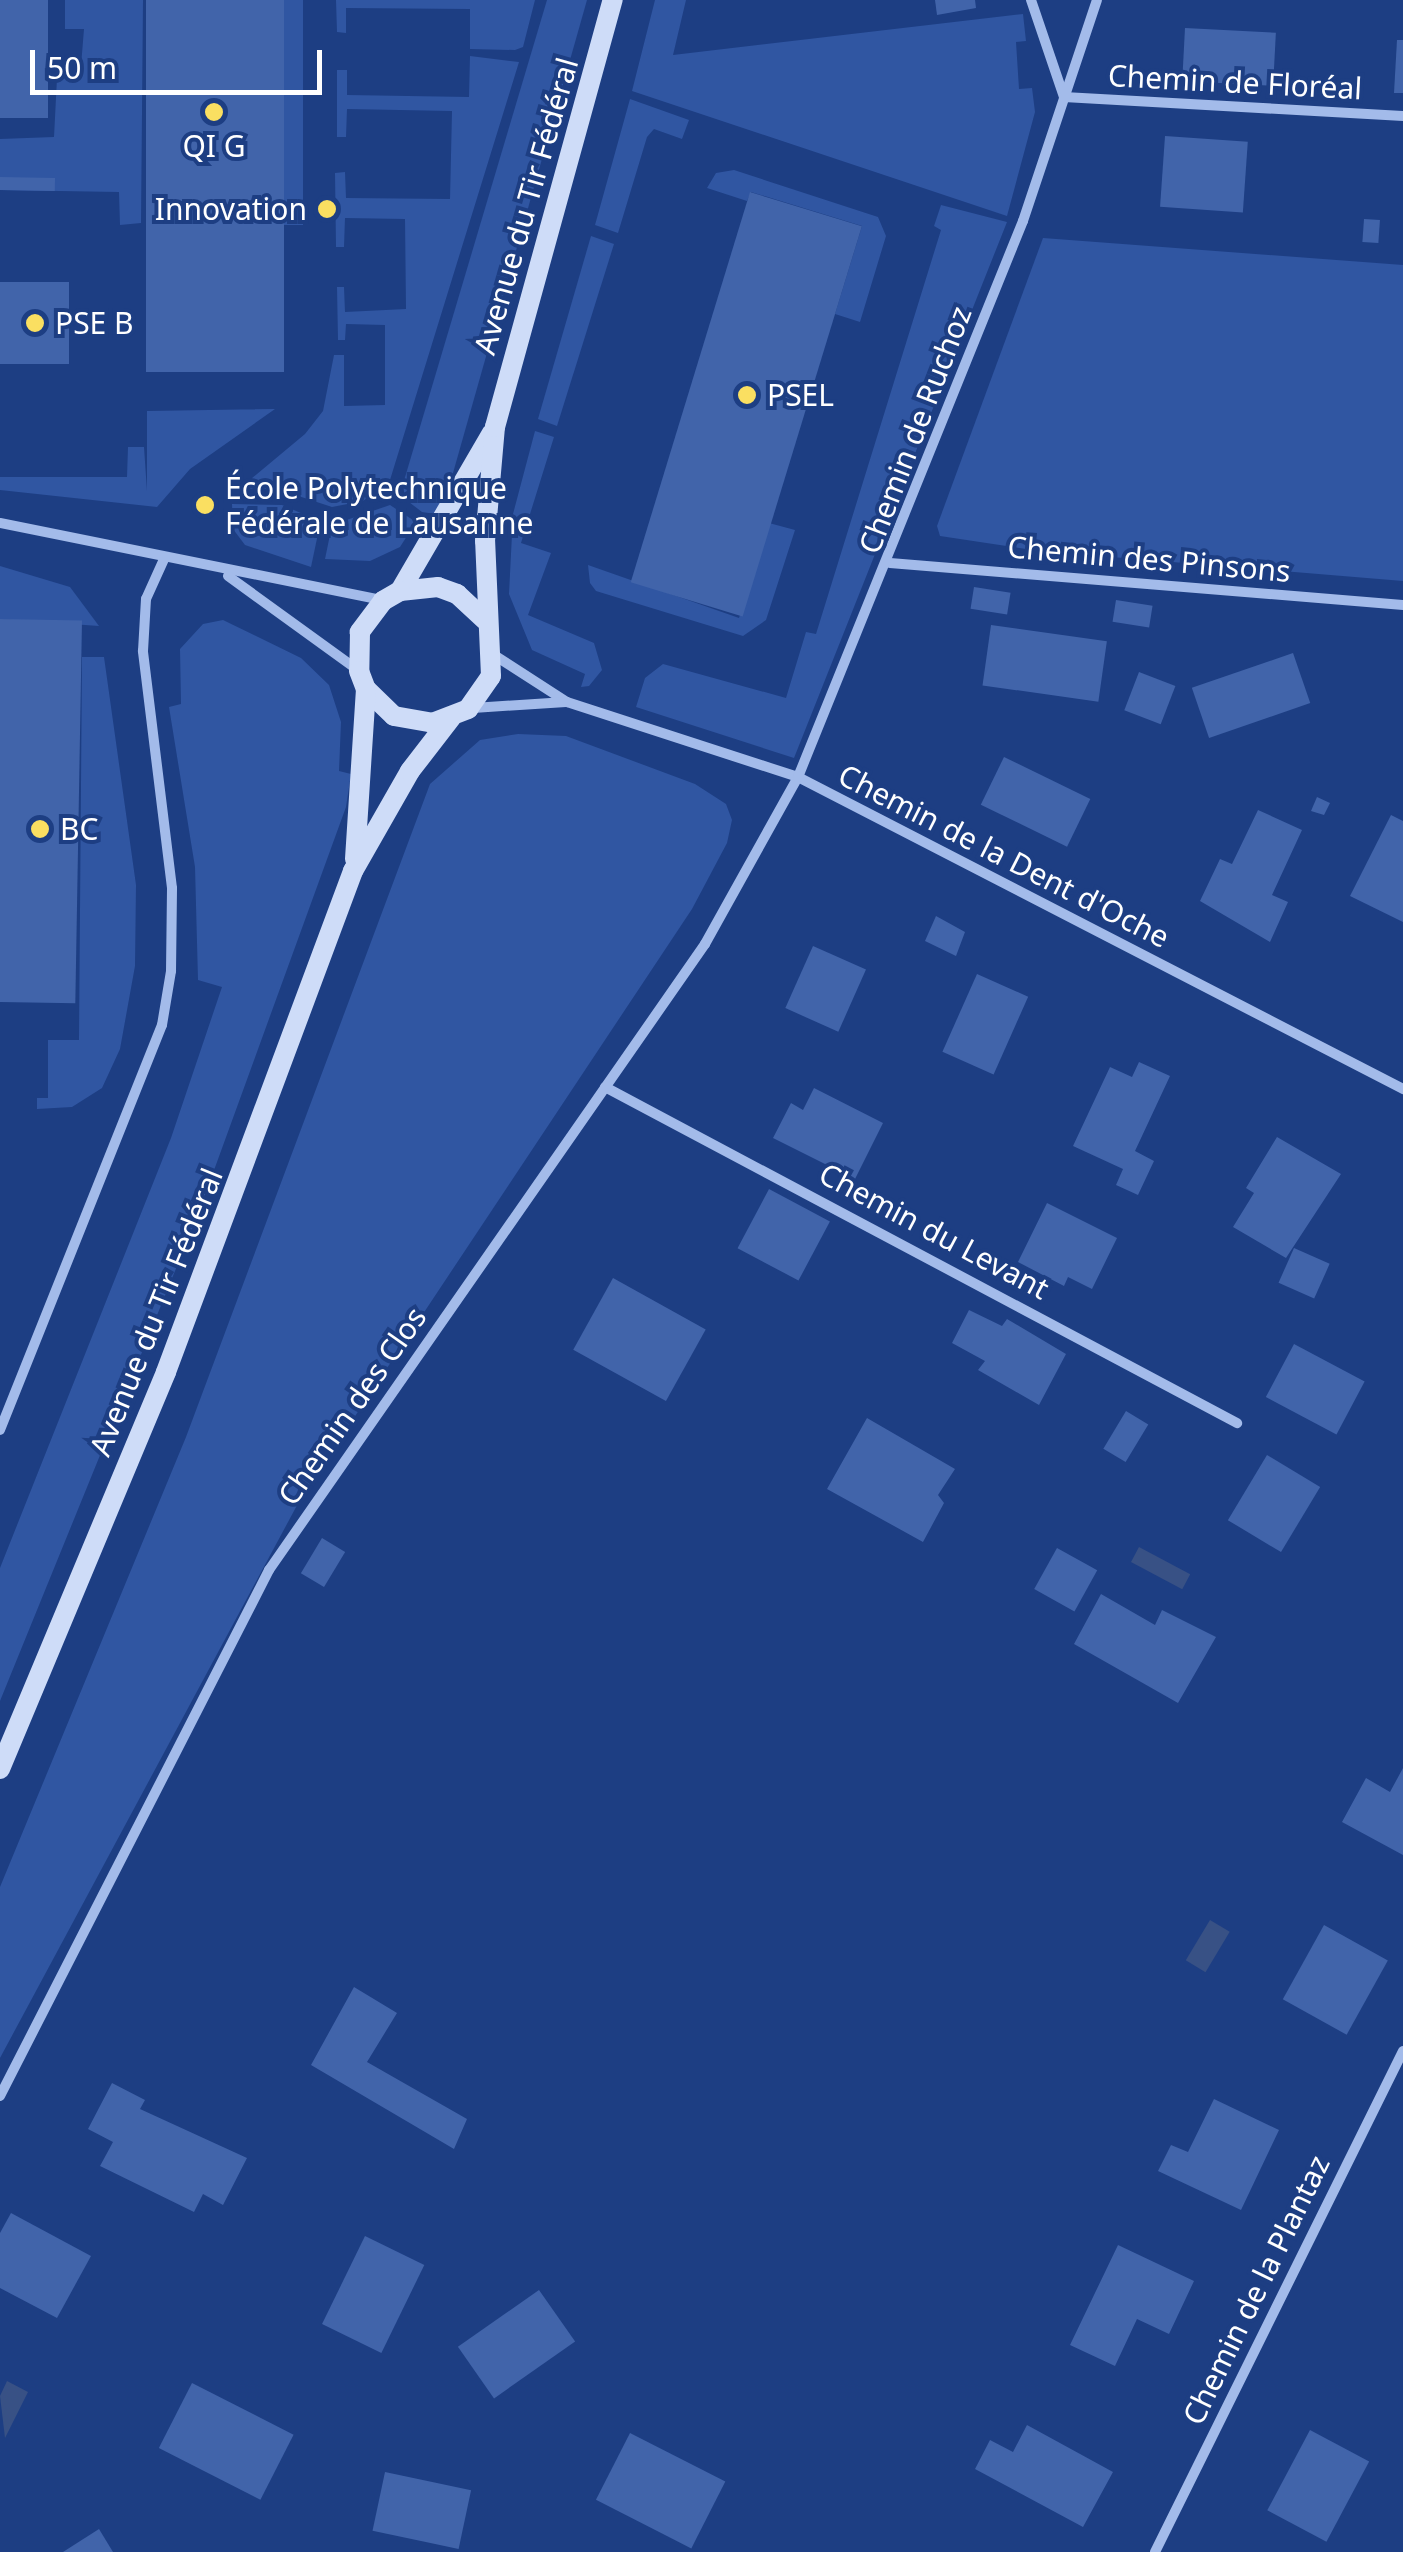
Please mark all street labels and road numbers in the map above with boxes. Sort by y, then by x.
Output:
street label: Avenue du Tir Fédéral [466,54,586,358]
street label: Chemin de Floréal [1107,57,1363,107]
street label: Chemin de Ruchoz [851,301,979,559]
street label: Chemin des Pinsons [1006,529,1292,589]
street label: Chemin de la Dent d'Oche [833,757,1175,955]
street label: Chemin du Levant [813,1155,1055,1307]
street label: Avenue du Tir Fédéral [82,1163,230,1461]
street label: Chemin des Clos [270,1300,434,1512]
street label: Chemin de la Plantaz [1175,2149,1337,2431]

